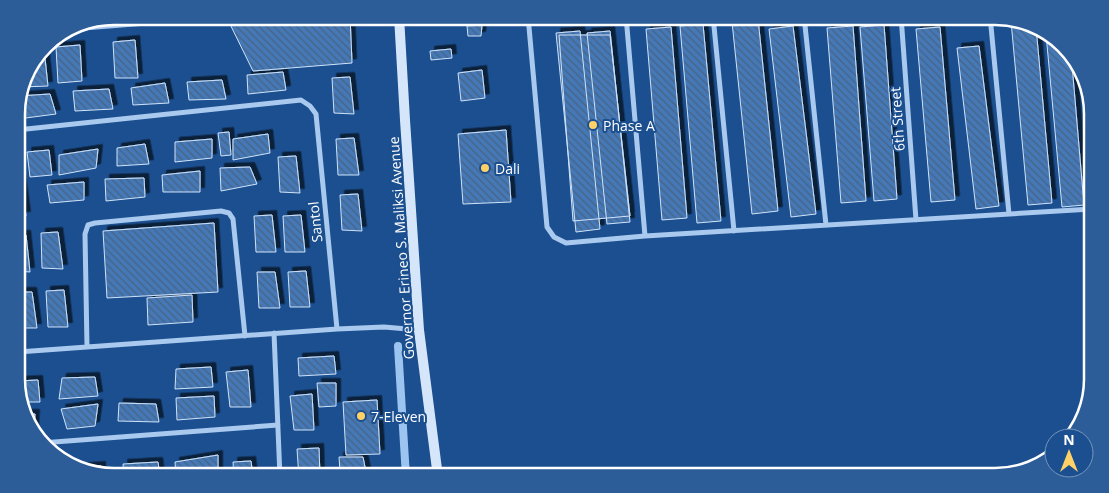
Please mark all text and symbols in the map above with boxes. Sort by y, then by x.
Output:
street label: 6th Street [885,86,909,152]
place label: Phase A [603,116,655,135]
marker: Phase A [587,119,599,131]
street label: Governor Erineo S. Maliksi Avenue [384,136,418,360]
place label: Dali [495,159,520,178]
marker: Dali [479,162,491,174]
street label: Santol [303,201,327,243]
place label: 7-Eleven [371,407,426,426]
marker: 7-Eleven [355,410,367,422]
north arrow [1044,428,1094,478]
text: N [1063,430,1075,449]

